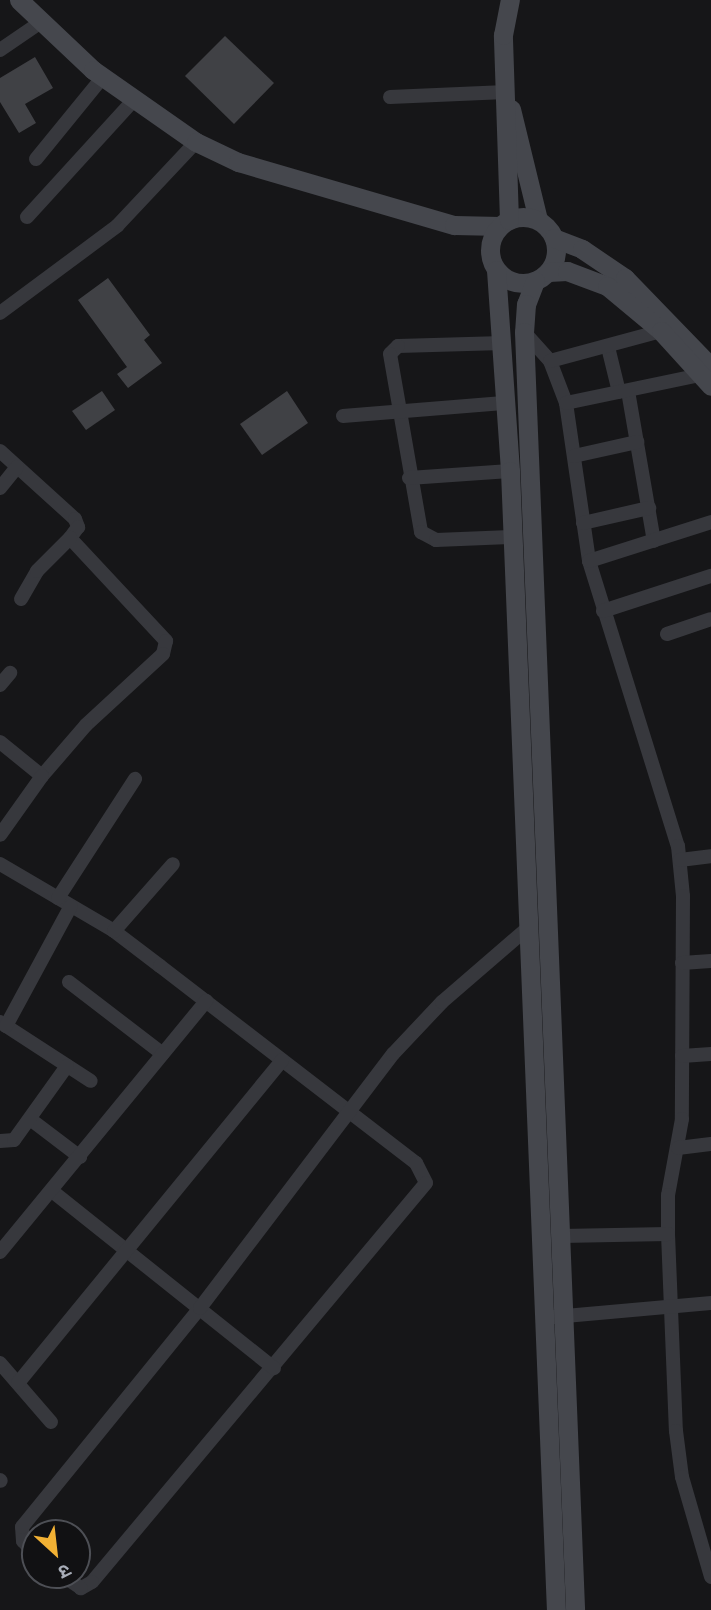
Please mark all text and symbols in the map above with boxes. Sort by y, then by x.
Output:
north arrow [21,1519,91,1589]
text: उ [55,1559,75,1584]

